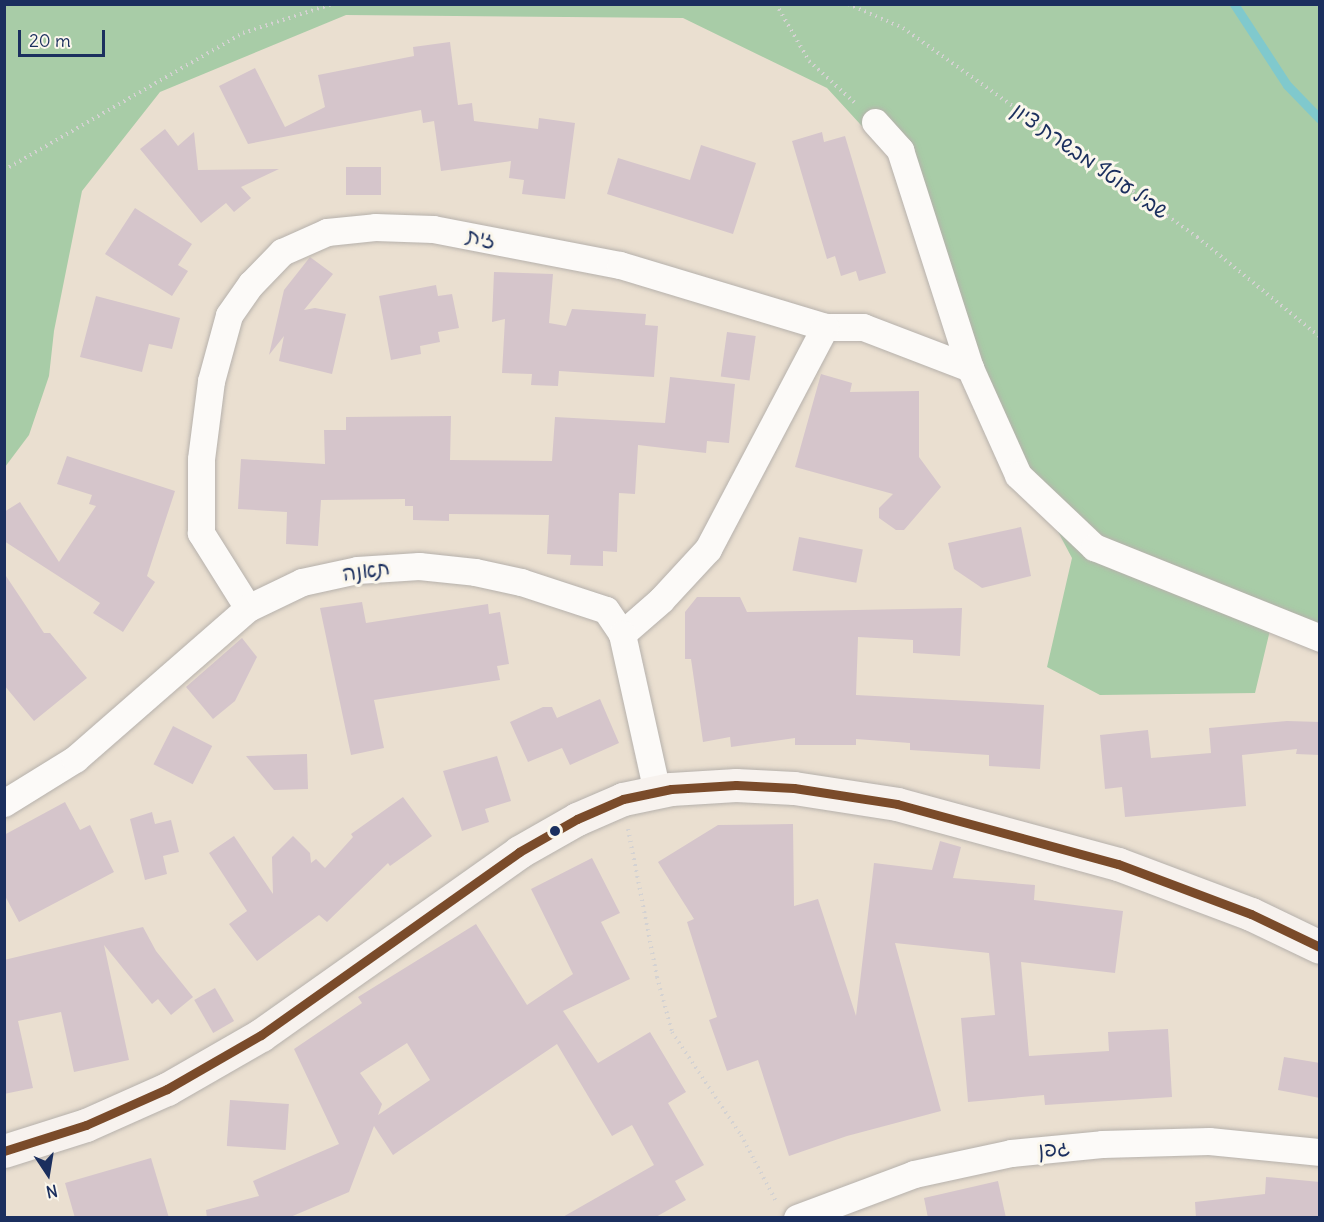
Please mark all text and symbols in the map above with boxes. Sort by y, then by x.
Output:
scale bar [21,18,108,56]
text: 20 m [29,29,71,52]
street label: שביל עוטף מבשרת ציון [1007,98,1173,224]
street label: זית [464,223,498,253]
street label: תאנה [341,556,391,586]
unlabelled marker [549,825,561,837]
street label: גפן [1037,1135,1071,1163]
north arrow [18,1144,78,1204]
text: N [44,1181,59,1203]

